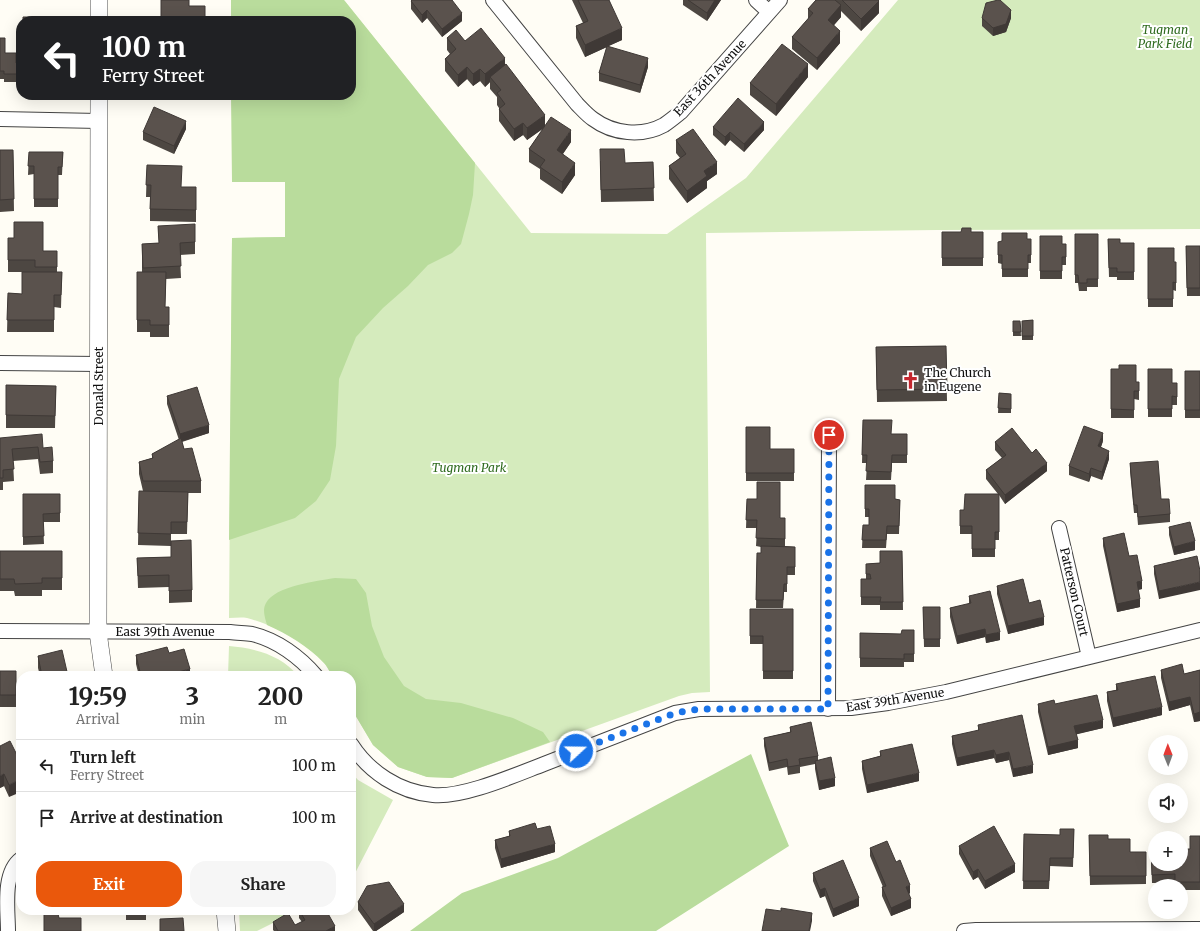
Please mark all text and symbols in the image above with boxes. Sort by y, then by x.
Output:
park label: Tugman Park Field [1138,22,1192,51]
text: 100 m [102,29,186,65]
icon: left [36,32,88,84]
street label: East 36th Avenue [670,36,749,119]
text: Ferry Street [102,64,204,87]
street label: Donald Street [91,346,106,425]
place label: The Church in Eugene [924,365,991,394]
church icon: The Church in Eugene [901,370,921,390]
pin [812,418,846,452]
icon: arrive [818,424,840,446]
park label: Tugman Park [432,460,507,475]
street label: Patterson Court [1057,546,1092,638]
street label: East 39th Avenue [115,624,215,639]
text: 19:59 [69,681,127,712]
text: 3 [185,681,199,712]
text: 200 [258,681,303,712]
street label: East 39th Avenue [845,684,945,715]
text: Arrival [76,711,119,728]
text: min [180,711,205,728]
text: m [274,711,287,728]
position arrow [555,730,597,772]
north arrow [1148,735,1188,775]
map controls [1148,735,1188,919]
text: Turn left [70,748,136,767]
icon: left [36,755,58,777]
text: 100 m [292,756,336,775]
text: Ferry Street [70,767,144,784]
button: sound [1148,783,1188,823]
icon: arrive [36,807,58,829]
text: Arrive at destination [70,808,223,827]
text: 100 m [292,808,336,827]
button: + [1148,831,1188,871]
button: Exit [36,861,182,907]
button: Share [190,861,336,907]
button: − [1148,879,1188,919]

